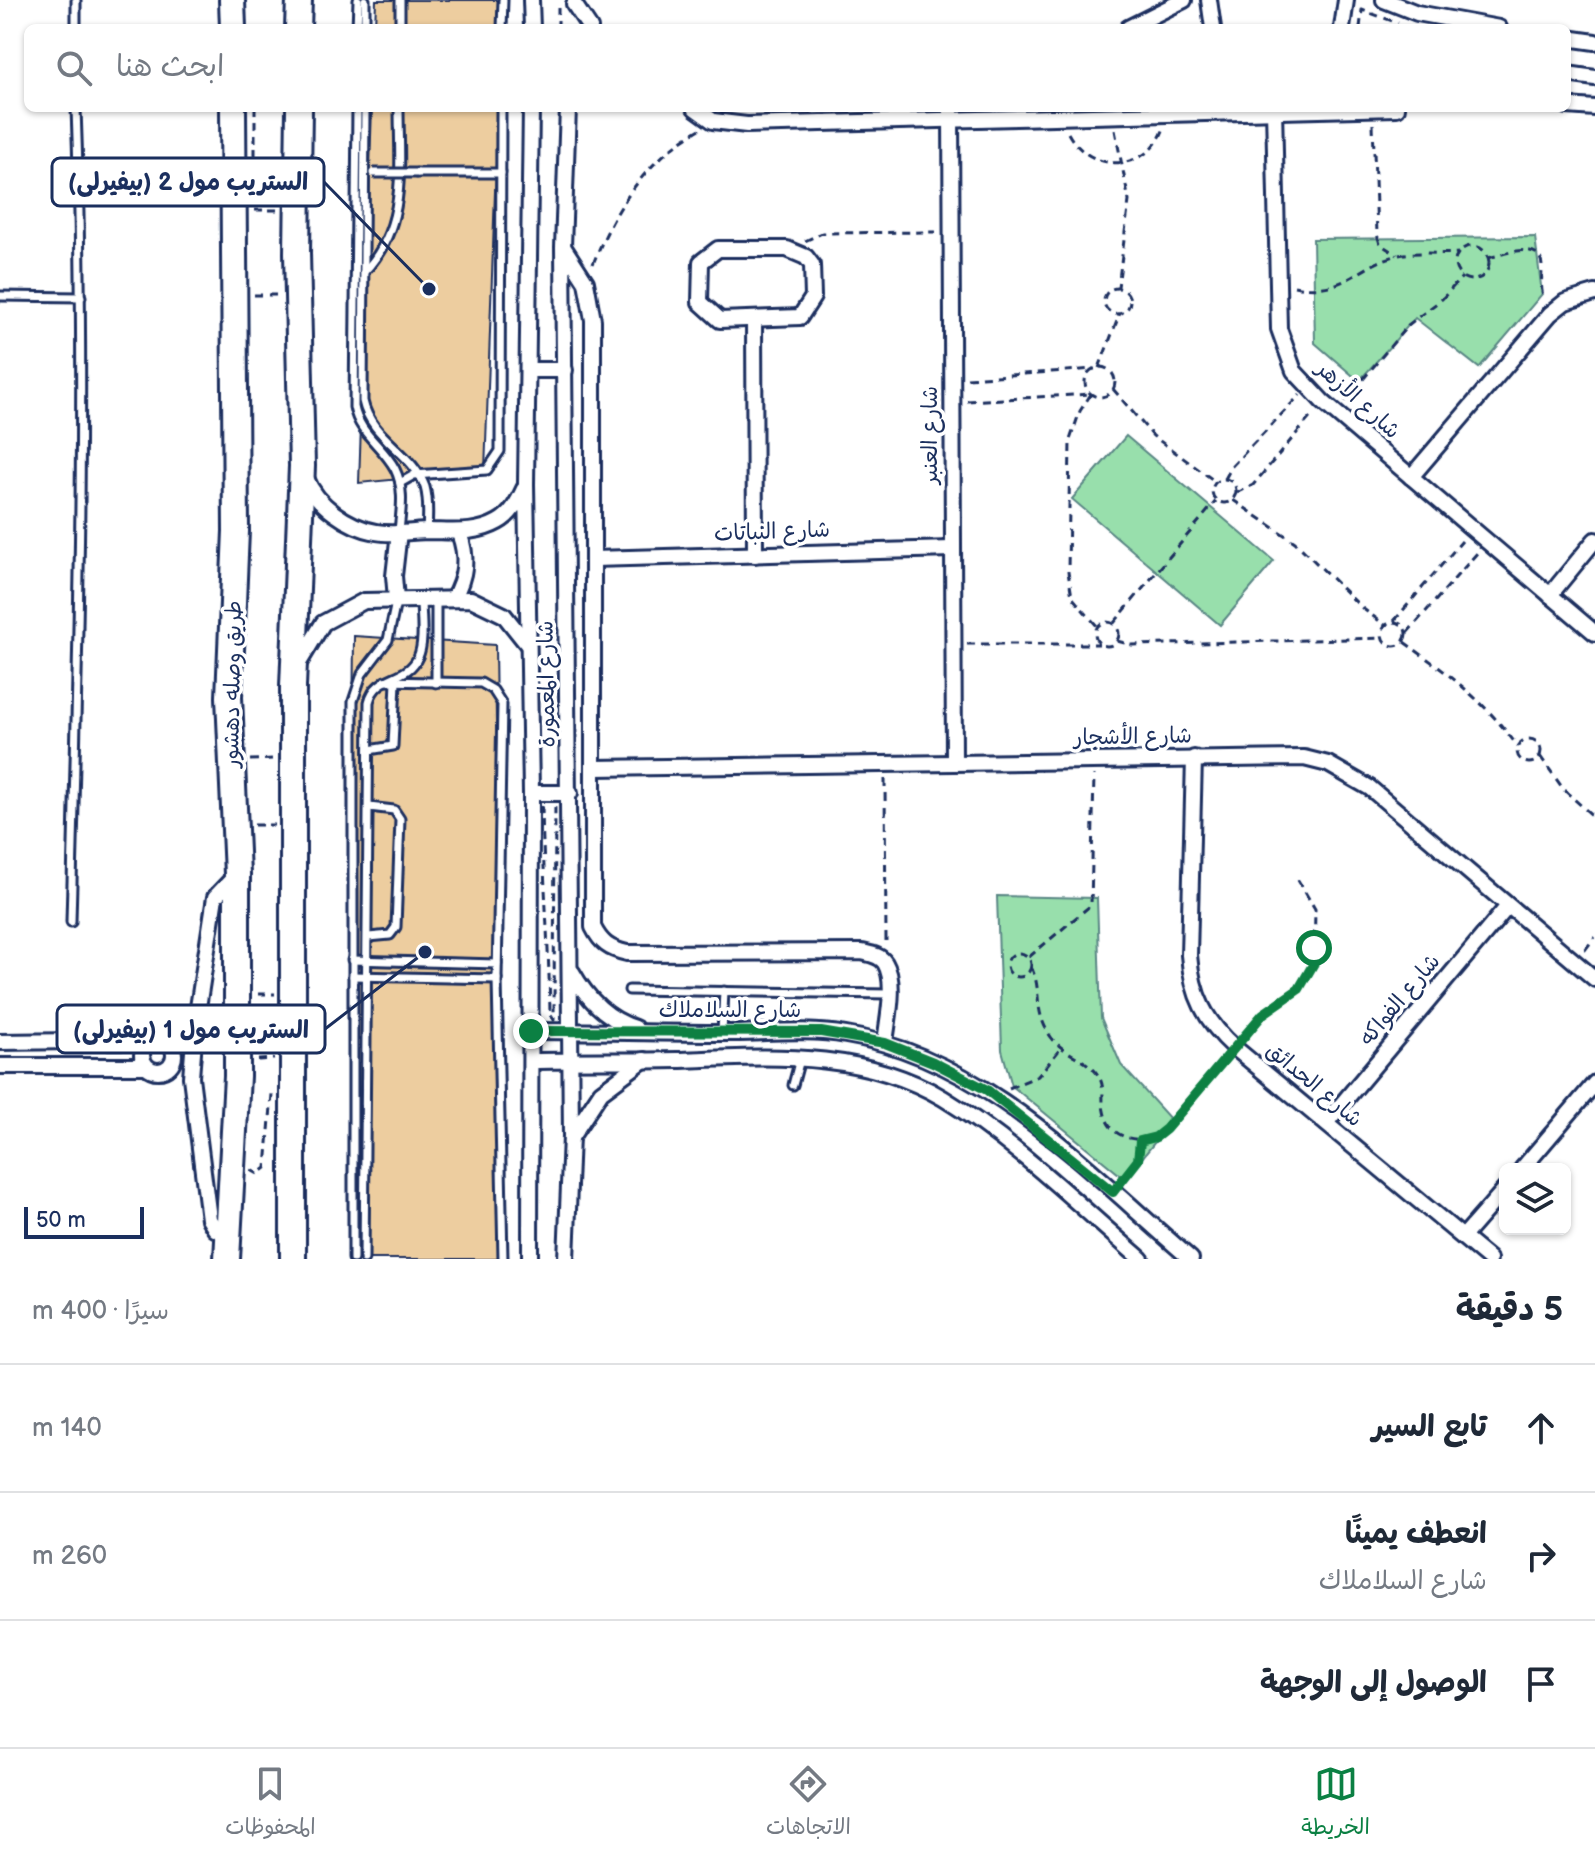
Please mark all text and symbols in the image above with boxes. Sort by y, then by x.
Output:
search box [24,24,1571,112]
icon: search [52,46,96,90]
text: ابحث هنا [116,49,224,85]
callout: الستريب مول 2 (بيفيرلى) [52,158,324,206]
text: الستريب مول 2 (بيفيرلى) [68,168,308,197]
street label: شارع الأزهر [1308,352,1408,446]
street label: شارع العنبر [917,386,945,486]
street label: شارع النباتات [714,516,831,549]
street label: طريق وصله دهشور [218,600,248,770]
street label: شارع المعمورة [532,620,563,748]
street label: شارع الأشجار [1072,719,1192,753]
route start [1296,930,1332,966]
street label: شارع الفواكه [1354,949,1447,1052]
street label: شارع السلاملاك [659,997,801,1025]
callout: الستريب مول 1 (بيفيرلى) [57,1005,325,1053]
route end [513,1013,549,1049]
text: الستريب مول 1 (بيفيرلى) [73,1016,309,1045]
street label: شارع الحدائق [1260,1037,1368,1134]
map controls [1499,1163,1571,1235]
button: layers [1499,1163,1571,1235]
scale bar [24,1203,144,1239]
text: 50 m [36,1207,86,1234]
text: 5 دقيقة [1456,1289,1563,1330]
text: سيرًا · 400 m [32,1296,169,1327]
icon: ahead [1519,1406,1563,1450]
text: تابع السير [1372,1409,1487,1445]
text: 140 m [32,1413,102,1444]
text: انعطف يمينًا [1345,1516,1487,1552]
icon: right [1519,1534,1563,1578]
text: 260 m [32,1541,107,1572]
text: شارع السلاملاك [1319,1566,1487,1597]
icon: arrive [1519,1662,1563,1706]
text: الوصول إلى الوجهة [1260,1665,1487,1701]
tab: المحفوظات [225,1762,316,1846]
tab: الاتجاهات [766,1762,851,1846]
tab: الخريطة [1301,1762,1370,1846]

